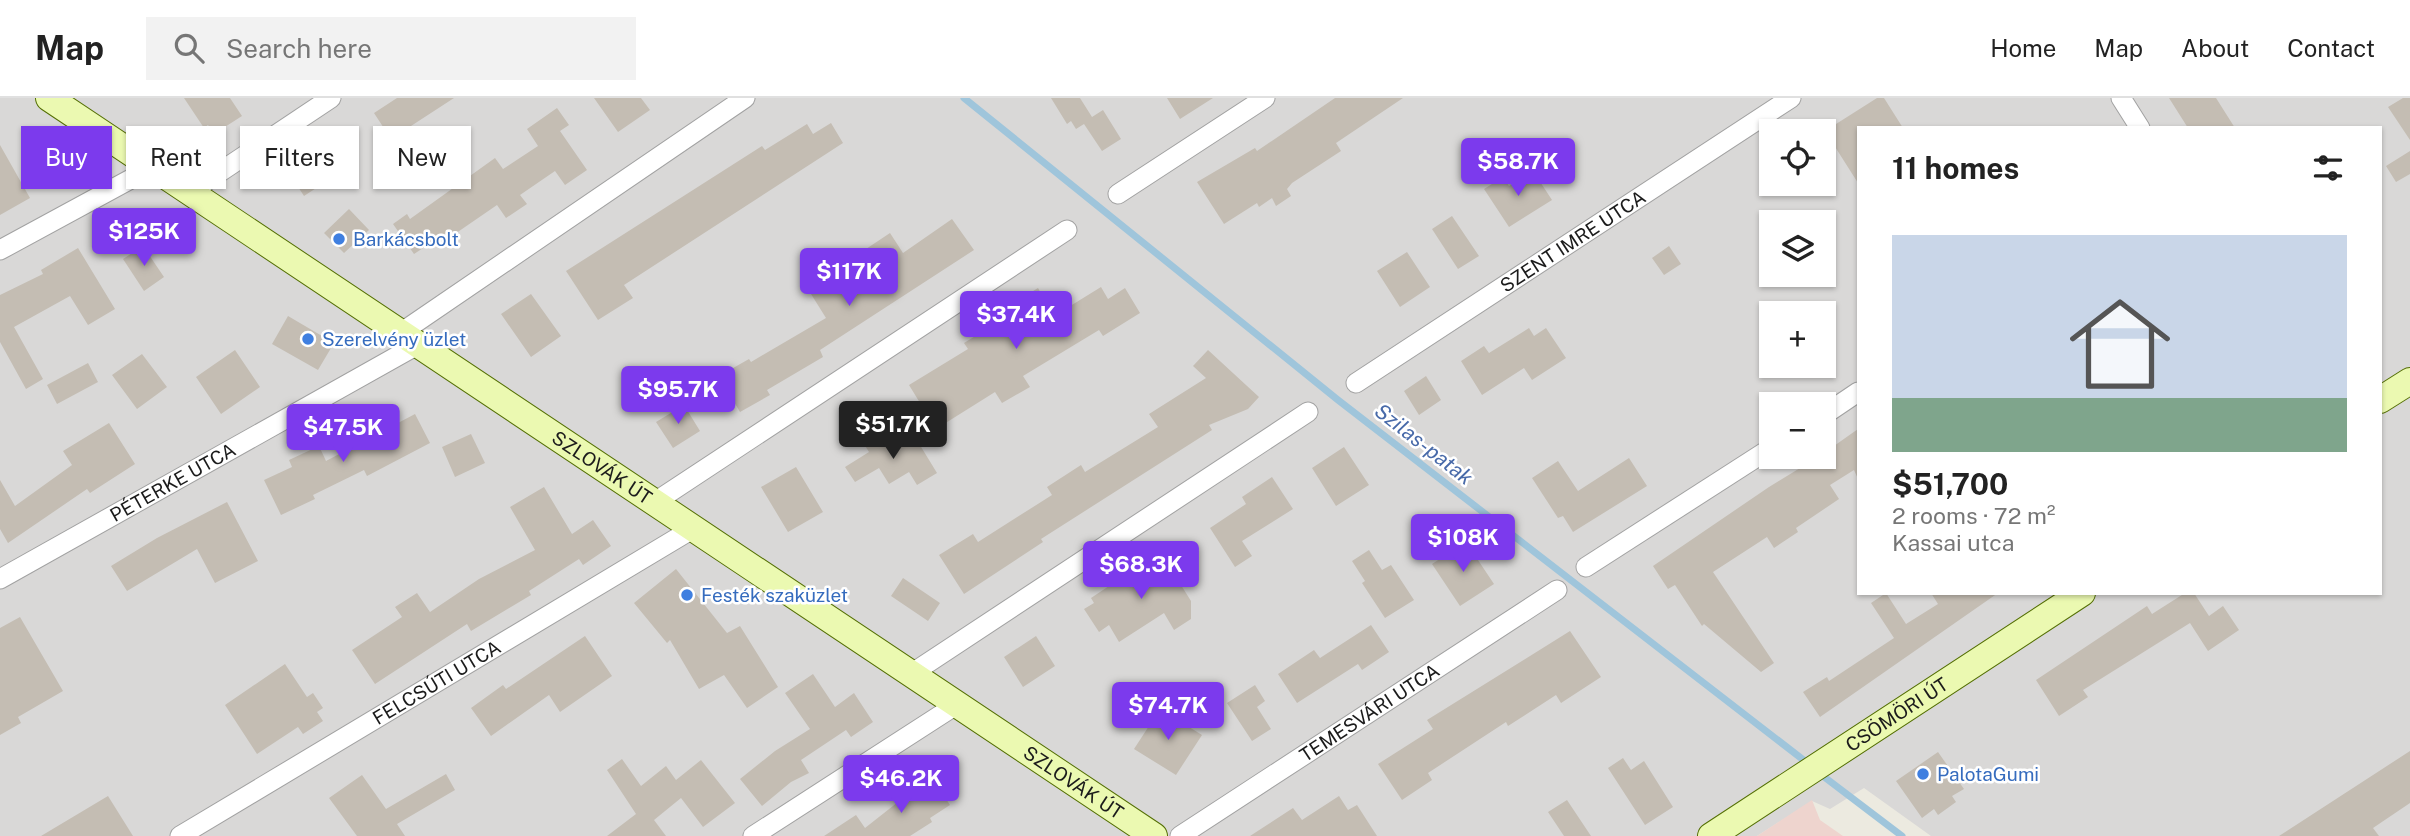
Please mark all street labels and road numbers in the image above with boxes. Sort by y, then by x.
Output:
street label: SZENT IMRE UTCA [1496,185,1649,297]
street label: SZLOVÁK ÚT [548,426,656,509]
street label: PÉTERKE UTCA [106,438,239,526]
street label: FELCSÚTI UTCA [369,636,504,729]
street label: TEMESVÁRI UTCA [1295,659,1443,766]
street label: CSÖMÖRI ÚT [1841,673,1952,756]
street label: SZLOVÁK ÚT [1019,741,1128,823]

